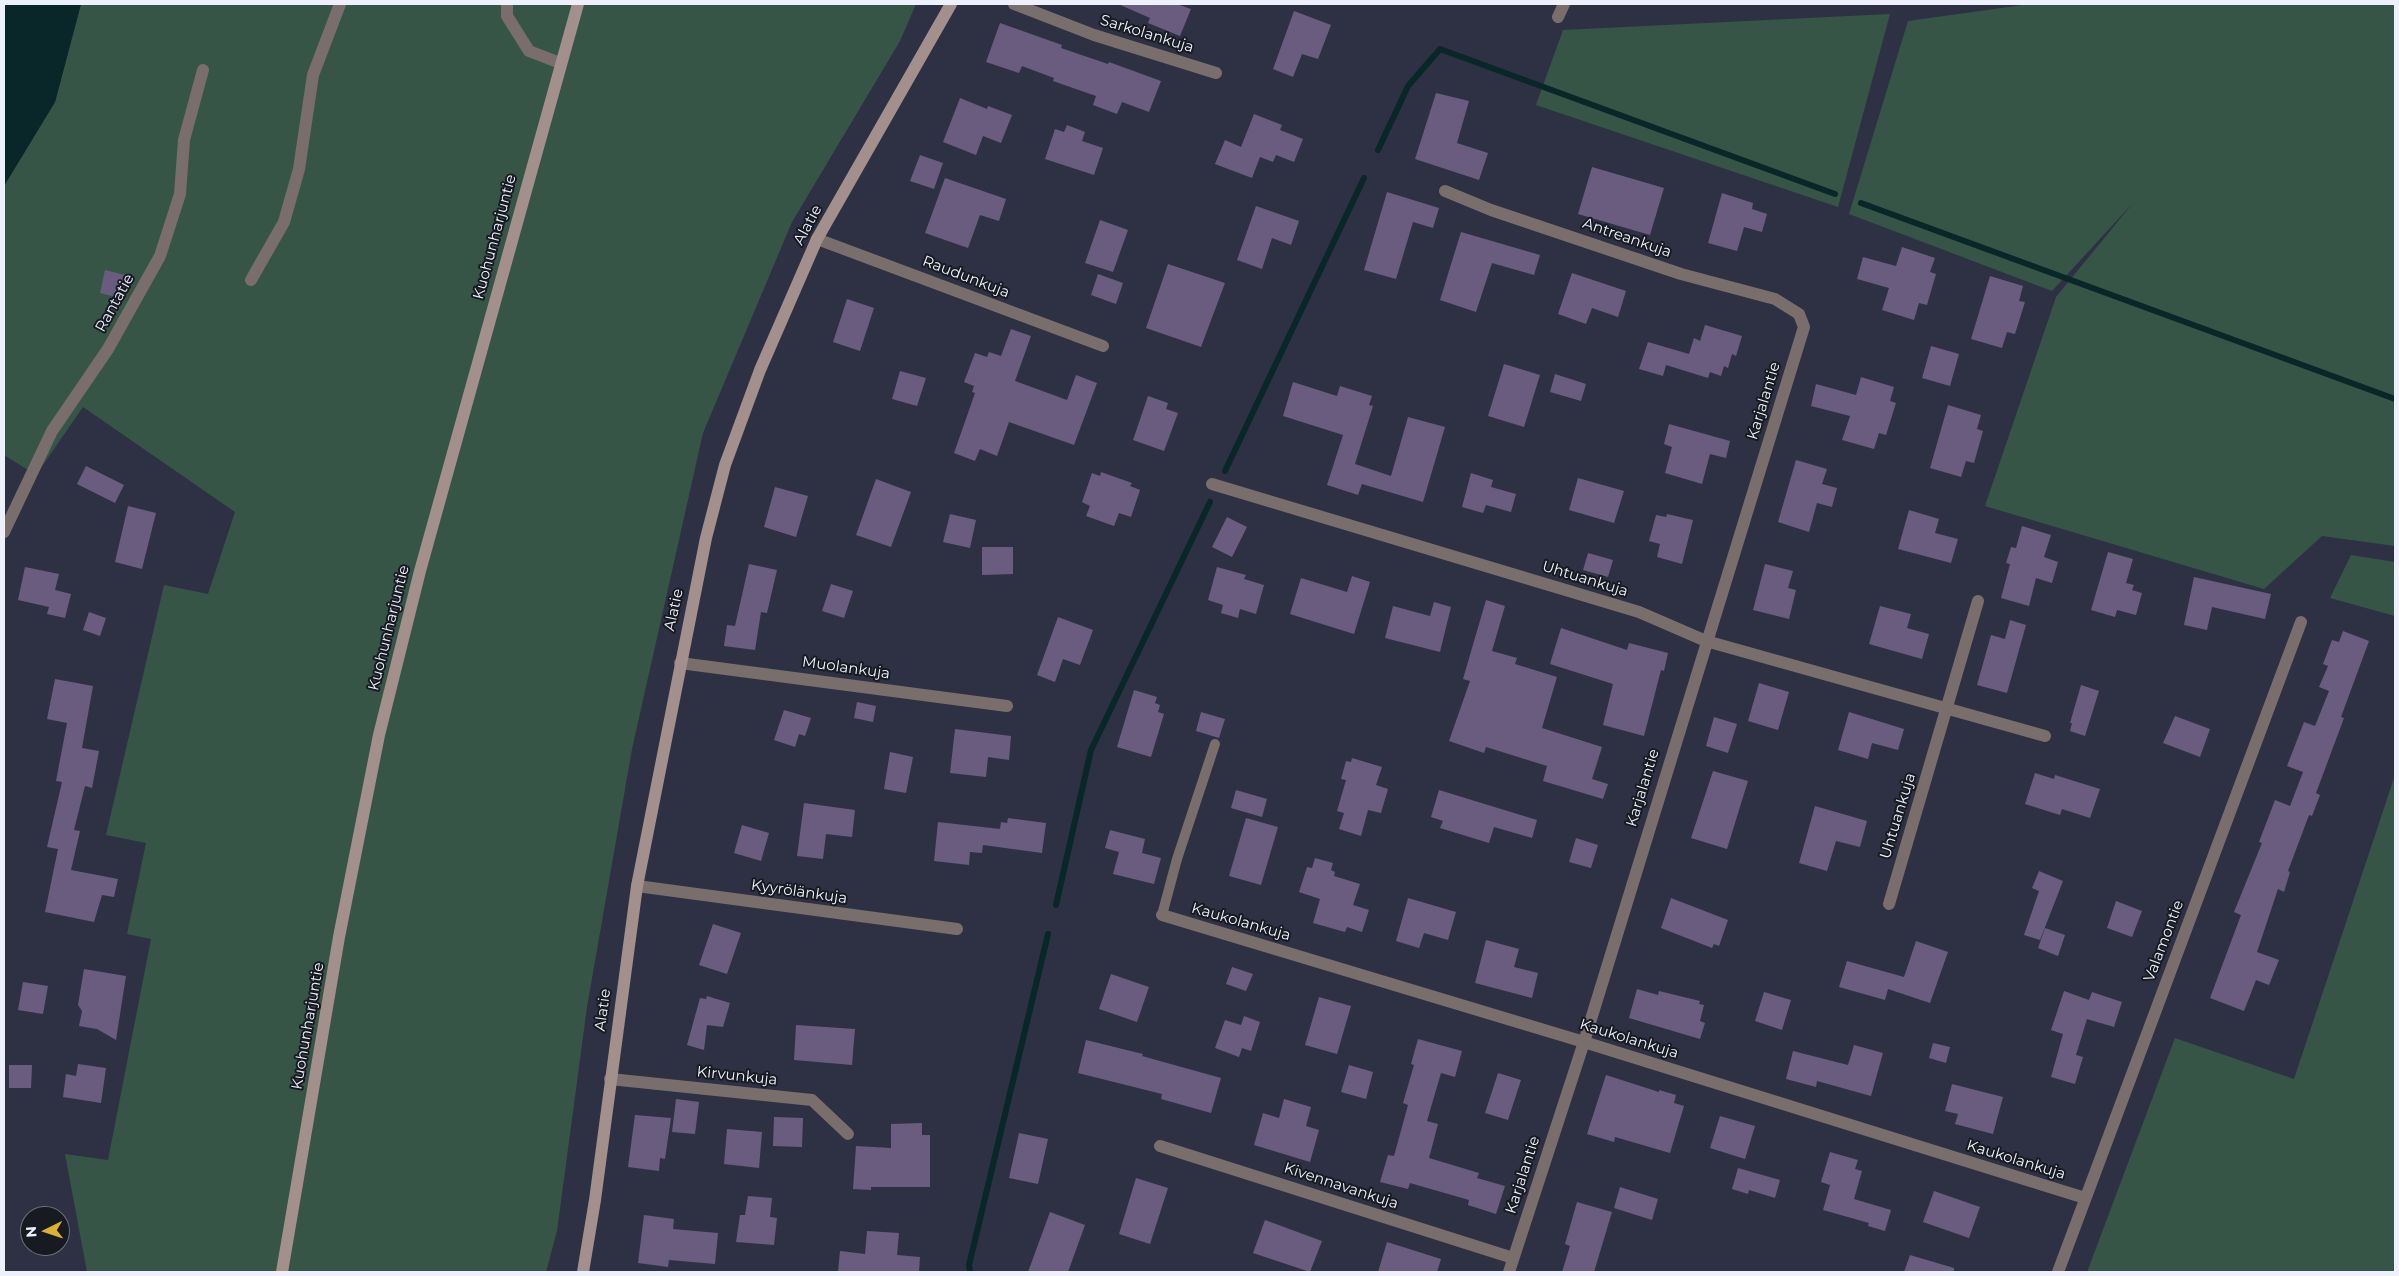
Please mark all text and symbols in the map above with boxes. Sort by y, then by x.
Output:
street label: Sarkolankuja [1098,11,1196,57]
street label: Kuohunharjuntie [470,172,520,302]
street label: Alatie [790,202,826,248]
street label: Antreankuja [1580,214,1674,262]
street label: Raudunkuja [920,252,1012,302]
street label: Rantatie [92,271,138,335]
street label: Karjalantie [1744,360,1784,442]
street label: Uhtuankuja [1540,557,1630,601]
street label: Kuohunharjuntie [365,563,413,693]
street label: Alatie [661,587,687,633]
street label: Muolankuja [801,653,891,683]
street label: Karjalantie [1623,747,1663,829]
street label: Uhtuankuja [1876,771,1920,861]
street label: Kyyrölänkuja [750,876,848,908]
street label: Valamontie [2140,898,2188,984]
street label: Kaukolankuja [1189,899,1293,945]
street label: Kuohunharjuntie [288,961,328,1091]
street label: Alatie [591,988,615,1032]
street label: Kaukolankuja [1577,1015,1681,1063]
street label: Kirvunkuja [696,1063,778,1089]
street label: Karjalantie [1502,1134,1544,1216]
street label: Kaukolankuja [1964,1136,2068,1184]
street label: Kivennavankuja [1281,1159,1401,1213]
north arrow [20,1206,70,1256]
text: N [22,1226,40,1238]

